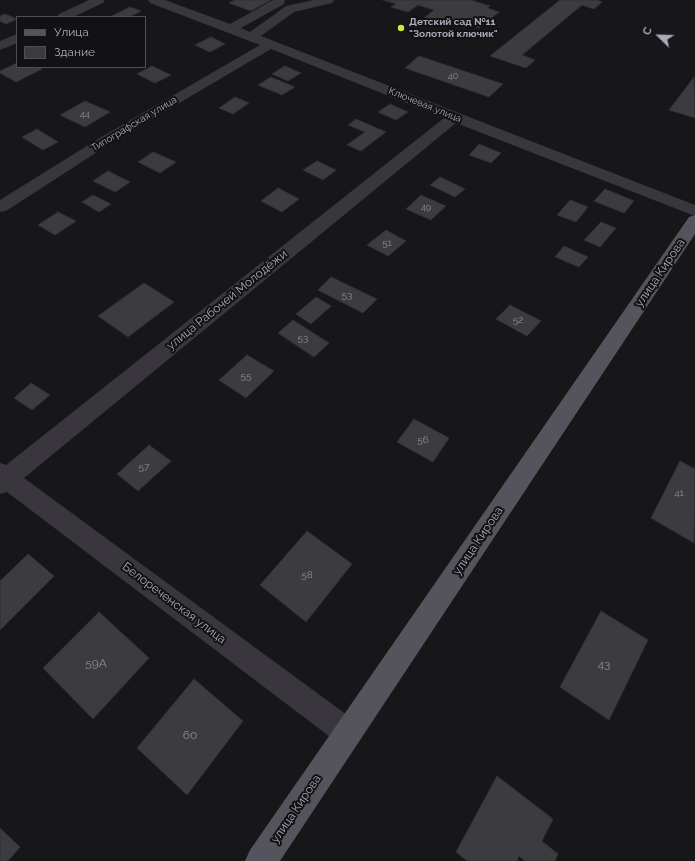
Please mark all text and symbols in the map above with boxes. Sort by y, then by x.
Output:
legend [16,16,146,68]
place label: Детский сад №11 "Золотой ключик" [409,16,498,40]
north arrow [639,16,679,56]
marker: Детский сад №11 "Золотой ключик" [396,23,406,33]
text: Улица [54,25,89,39]
text: С [640,25,655,37]
text: Здание [54,45,95,59]
house number: 40 [448,71,458,81]
street label: Ключевая улица [387,85,463,125]
street label: Типографская улица [89,94,179,154]
house number: 44 [80,109,90,119]
house number: 49 [421,202,431,212]
street label: улица Кирова [632,236,688,310]
house number: 51 [382,237,392,249]
street label: улица Рабочей Молодёжи [164,247,290,353]
house number: 53 [342,289,352,301]
house number: 52 [513,314,523,326]
house number: 53 [298,332,308,344]
house number: 55 [241,370,251,382]
house number: 56 [417,434,429,446]
house number: 57 [139,461,149,473]
house number: 41 [674,487,684,499]
street label: улица Кирова [450,504,506,578]
street label: Белореченская улица [119,559,229,647]
house number: 58 [301,569,313,581]
house number: 59А [85,656,107,670]
house number: 43 [598,657,610,671]
house number: 60 [183,728,197,742]
street label: улица Кирова [268,772,324,846]

